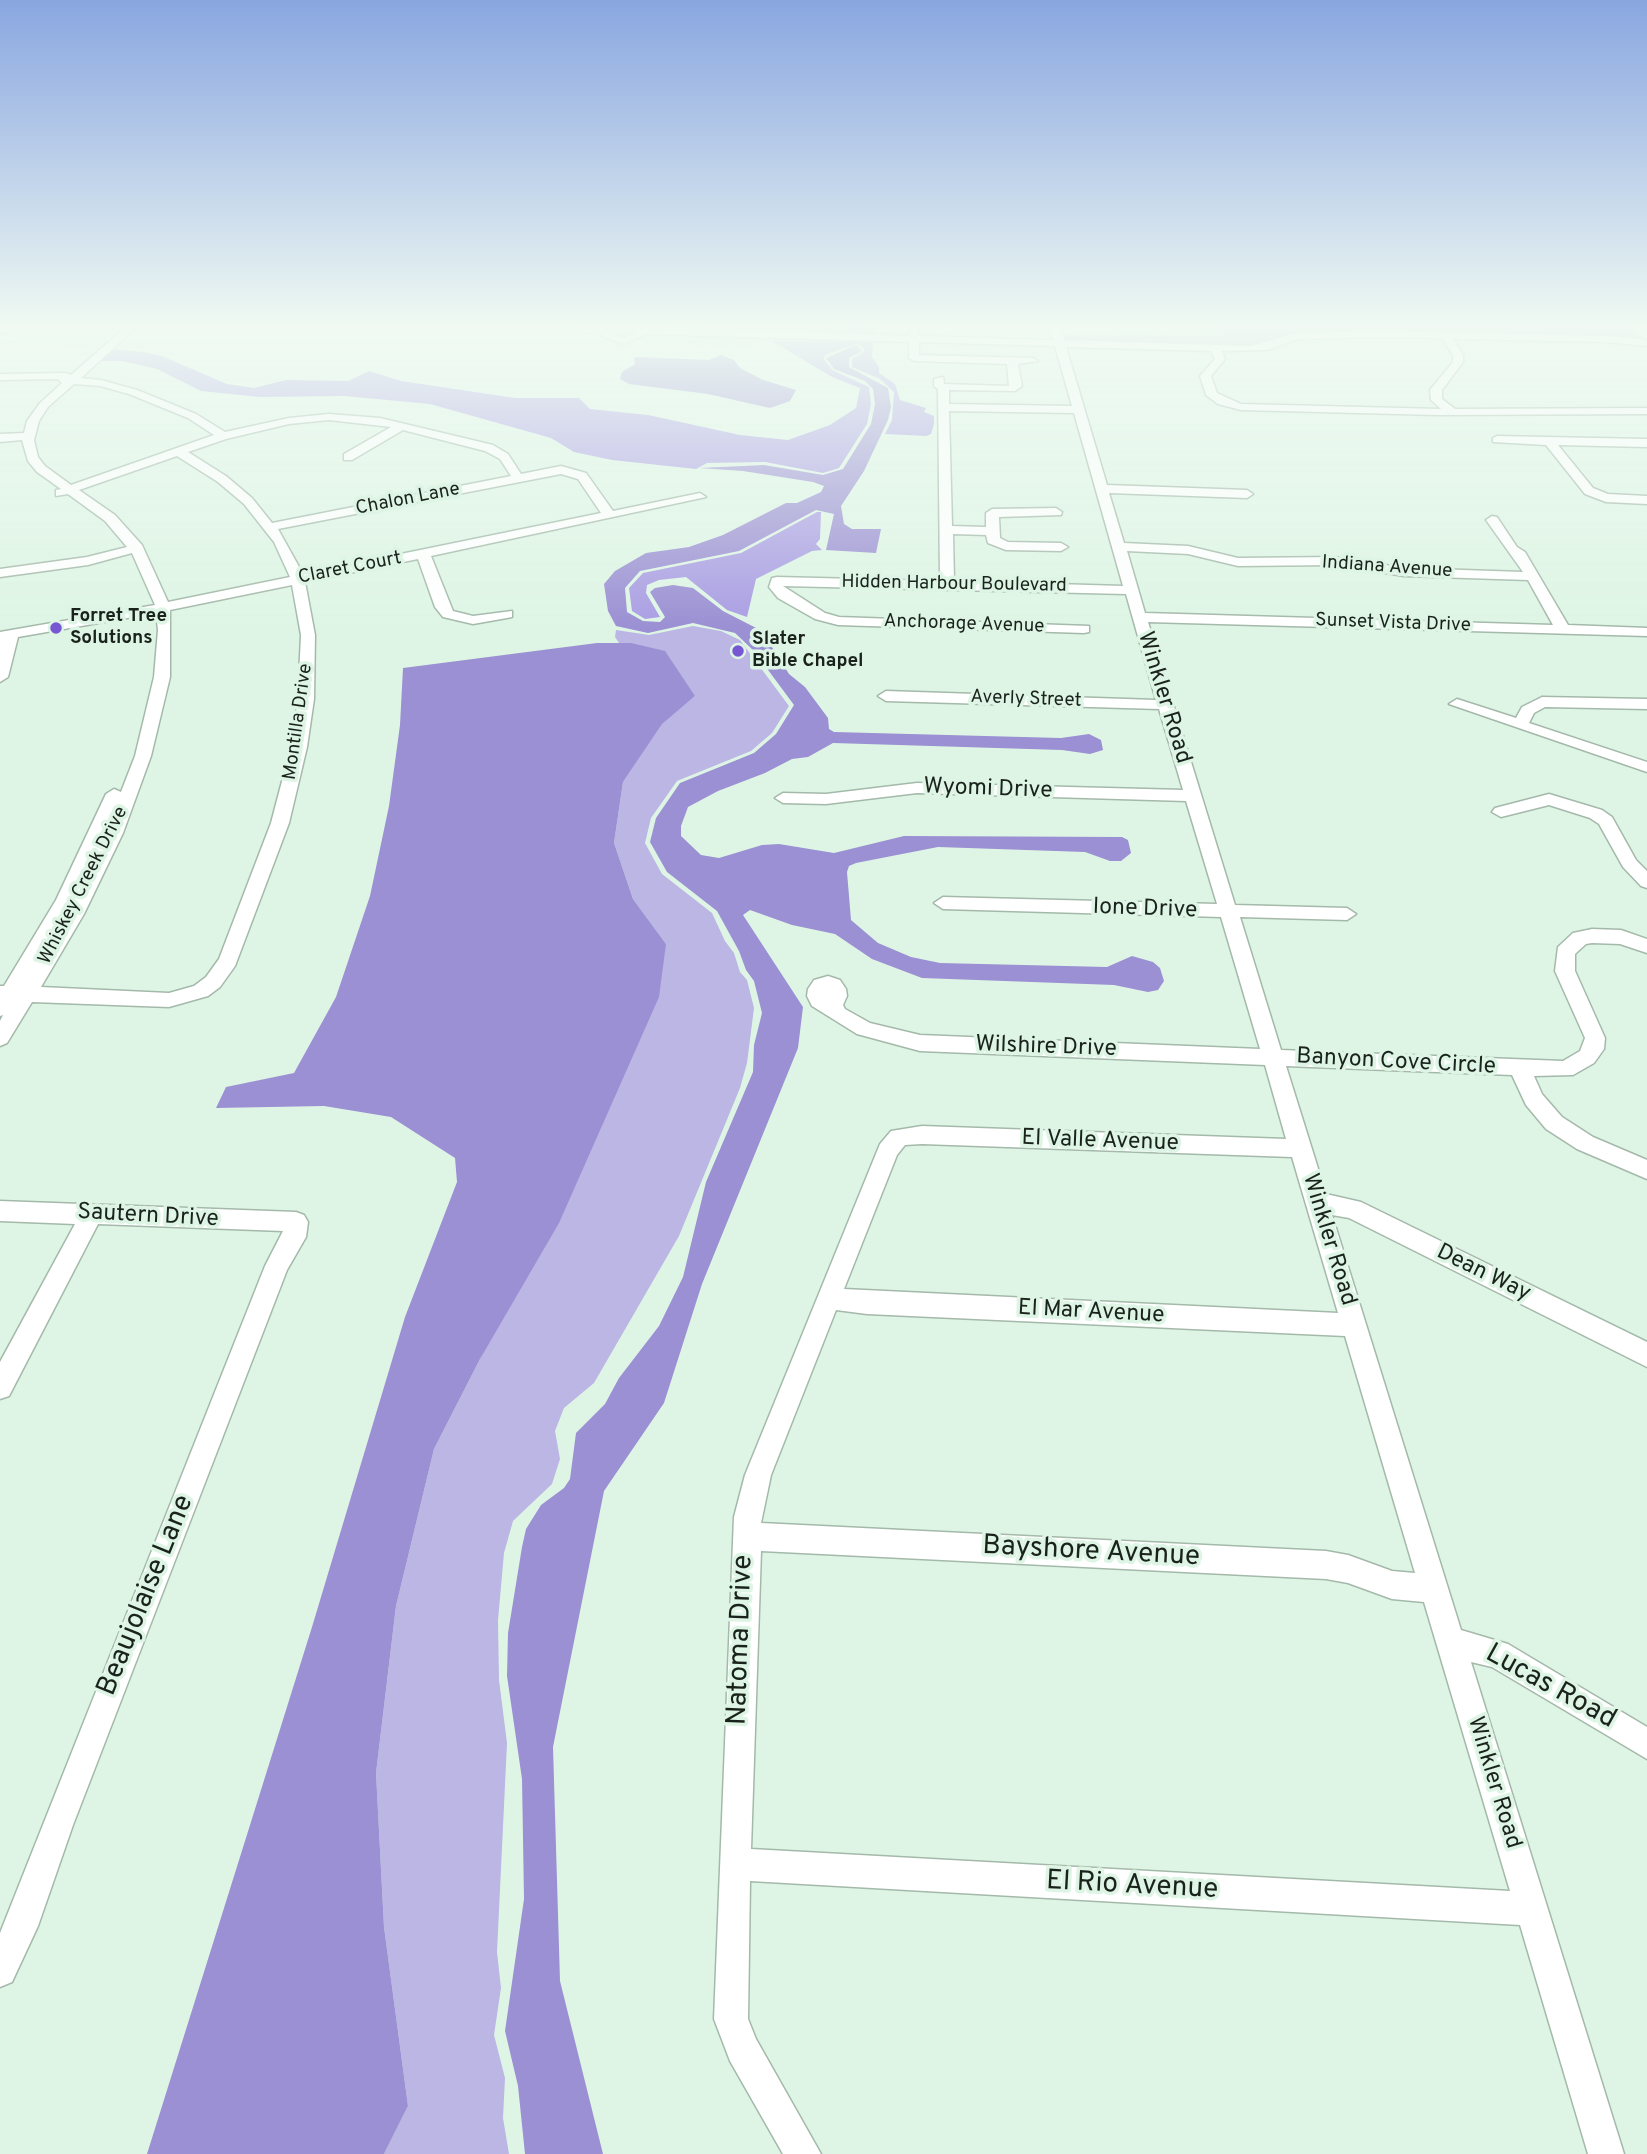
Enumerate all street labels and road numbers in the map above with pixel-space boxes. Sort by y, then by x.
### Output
street label: Chalon Lane [354,479,462,521]
street label: Claret Court [296,548,404,590]
street label: Indiana Avenue [1321,552,1453,584]
street label: Hidden Harbour Boulevard [841,572,1067,598]
street label: Sunset Vista Drive [1315,610,1471,638]
street label: Anchorage Avenue [883,611,1045,639]
street label: Winkler Road [1130,629,1196,767]
street label: Montilla Drive [280,662,318,782]
street label: Averly Street [970,687,1082,713]
street label: Wyomi Drive [923,774,1053,806]
street label: Whiskey Creek Drive [34,803,134,969]
street label: Ione Drive [1092,894,1198,926]
street label: Wilshire Drive [975,1032,1117,1064]
street label: Banyon Cove Circle [1295,1044,1497,1082]
street label: El Valle Avenue [1021,1125,1179,1159]
street label: Winkler Road [1295,1171,1361,1309]
street label: Sautern Drive [77,1200,219,1234]
street label: Dean Way [1431,1239,1535,1309]
street label: El Mar Avenue [1017,1295,1165,1331]
street label: Beaujolaise Lane [91,1491,203,1701]
street label: Bayshore Avenue [981,1531,1201,1575]
street label: Natoma Drive [722,1554,762,1726]
street label: Lucas Road [1479,1638,1621,1738]
street label: Winkler Road [1460,1714,1526,1852]
street label: El Rio Avenue [1045,1866,1219,1908]

